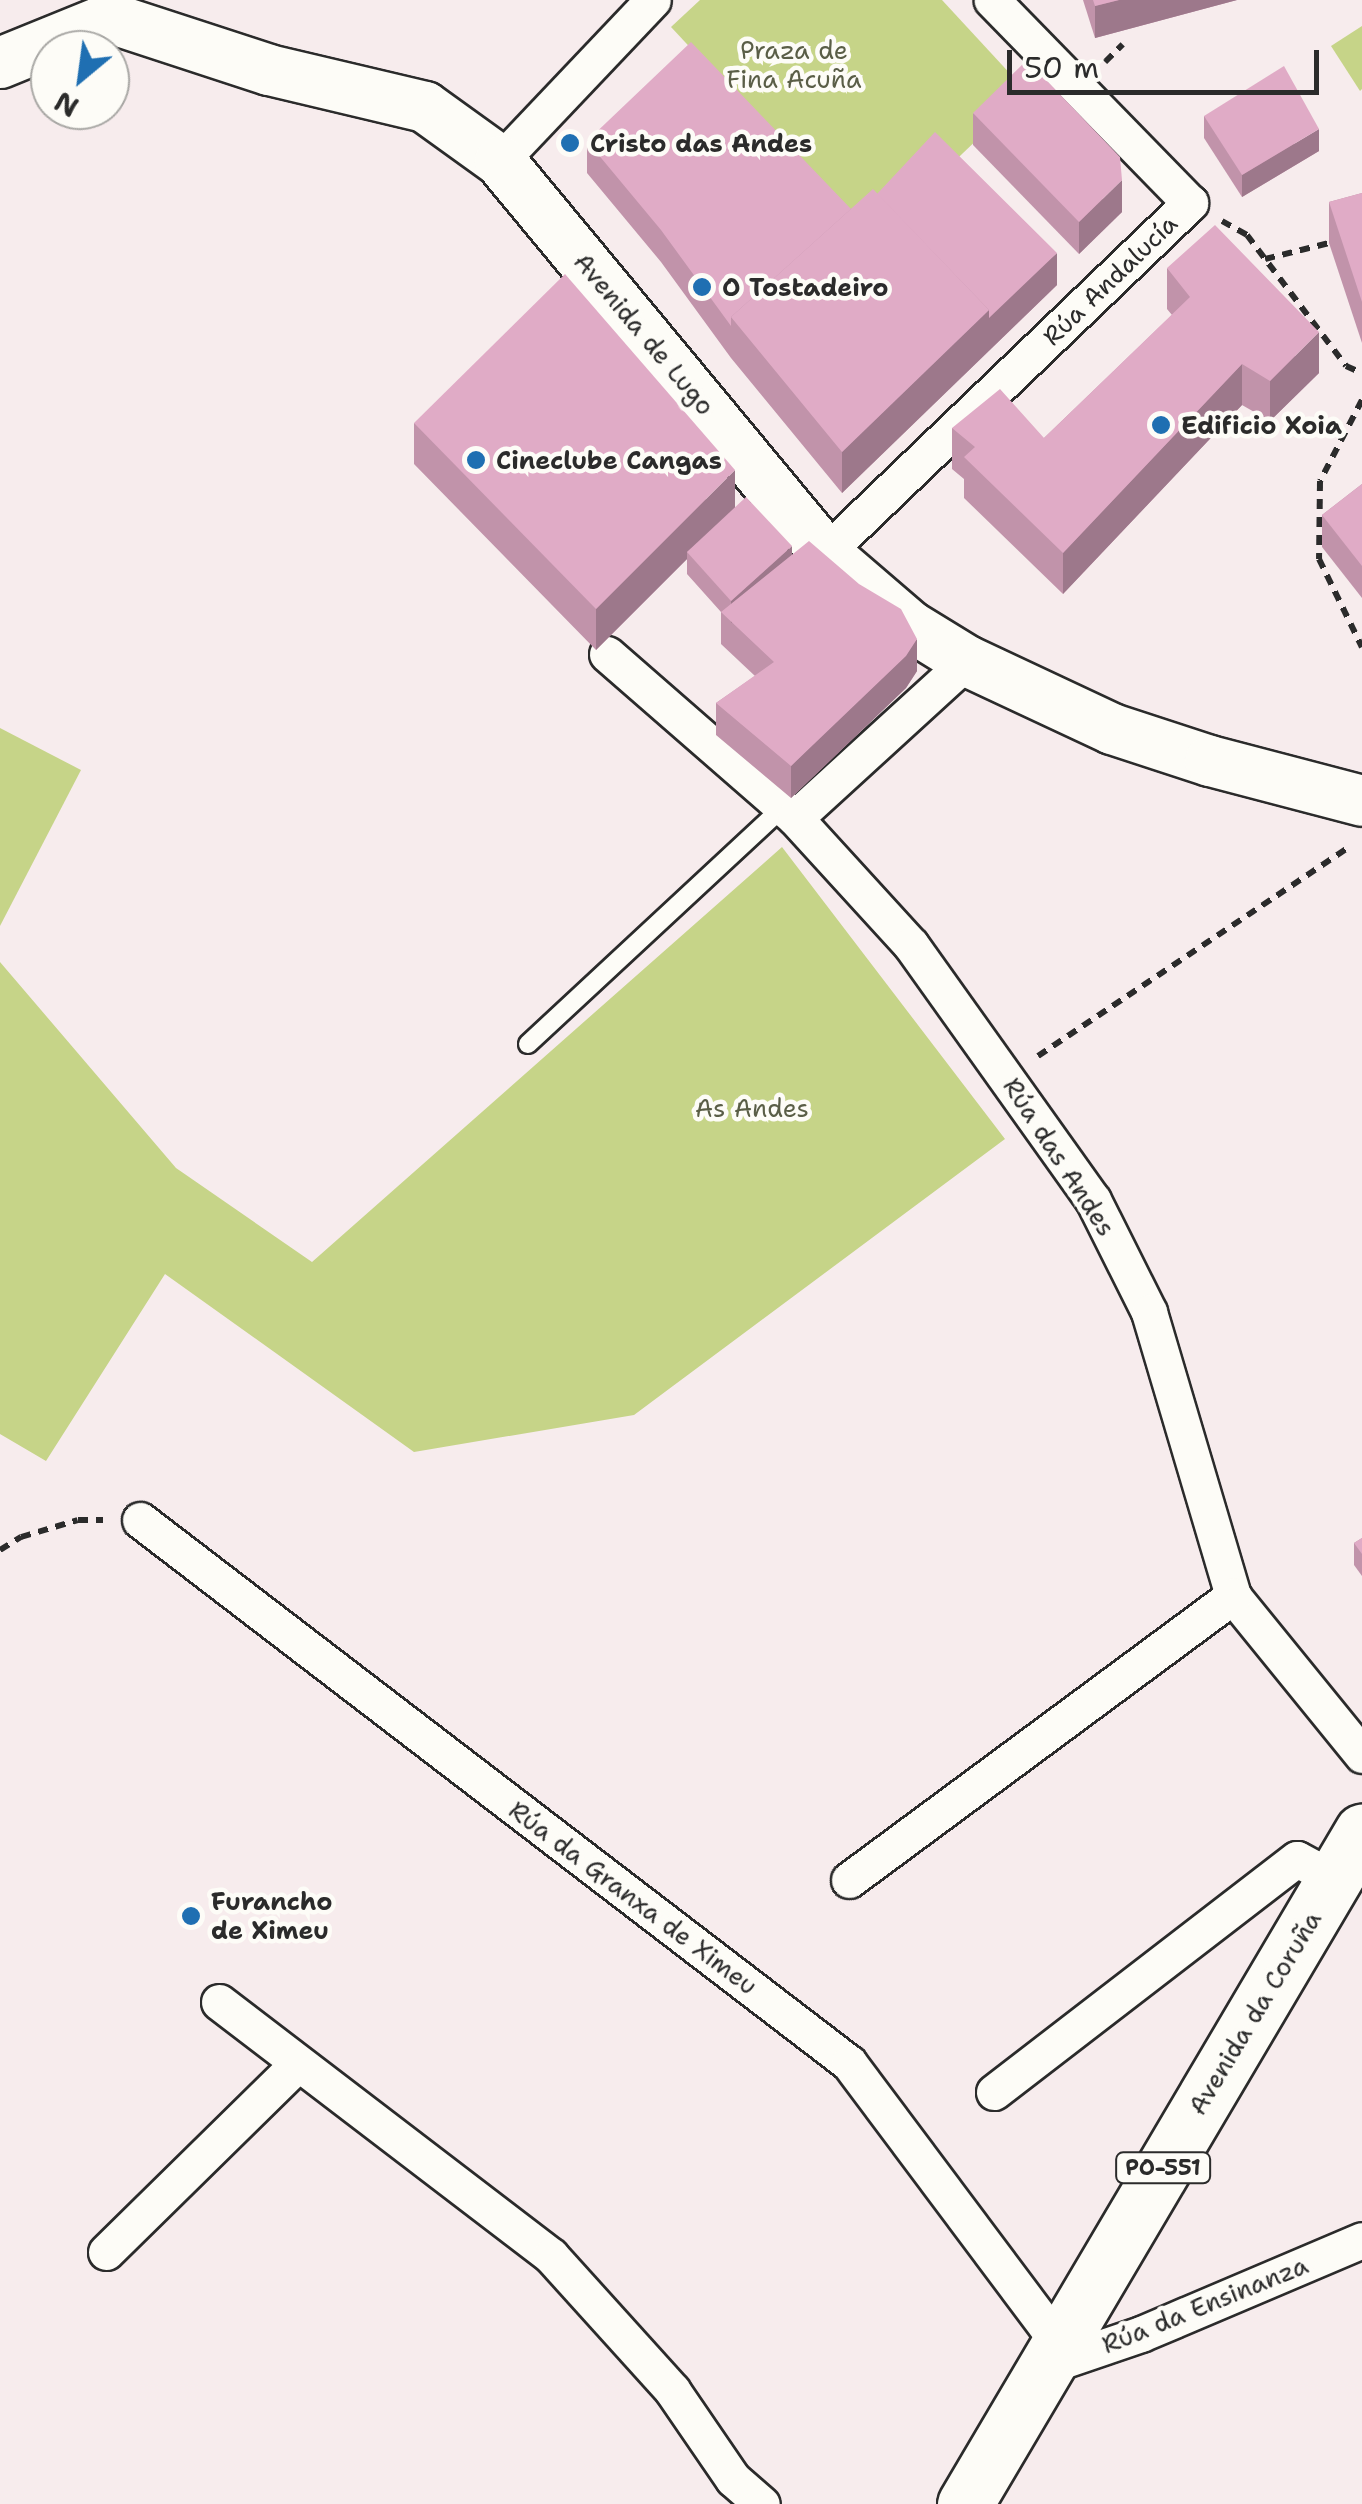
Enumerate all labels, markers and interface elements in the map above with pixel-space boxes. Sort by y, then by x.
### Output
north arrow [30,30,130,130]
scale bar [1012,30,1324,92]
park label: Praza de Fina Acuña [727,36,861,95]
text: 50 m [1024,47,1099,88]
text: N [48,82,85,126]
place label: Cristo das Andes [590,128,812,158]
marker: Cristo das Andes [559,132,581,154]
street label: Rúa Andalucía [1037,208,1183,352]
street label: Avenida de Lugo [568,247,720,421]
place label: O Tostadeiro [722,272,889,302]
marker: O Tostadeiro [691,276,713,298]
place label: Edificio Xoia [1181,410,1342,440]
marker: Edificio Xoia [1150,414,1172,436]
place label: Cineclube Cangas [496,445,722,475]
marker: Cineclube Cangas [465,449,487,471]
street label: Rúa das Andes [997,1072,1121,1242]
park label: As Andes [695,1093,809,1123]
street label: Rúa da Granxa de Ximeu [503,1795,763,2001]
place label: Furancho de Ximeu [211,1887,332,1946]
marker: Furancho de Ximeu [180,1905,202,1927]
street label: Avenida da Coruña [1182,1906,1328,2120]
road number: PO-551 [1113,2151,1213,2185]
street label: Rúa da Ensinanza [1098,2250,1312,2360]

